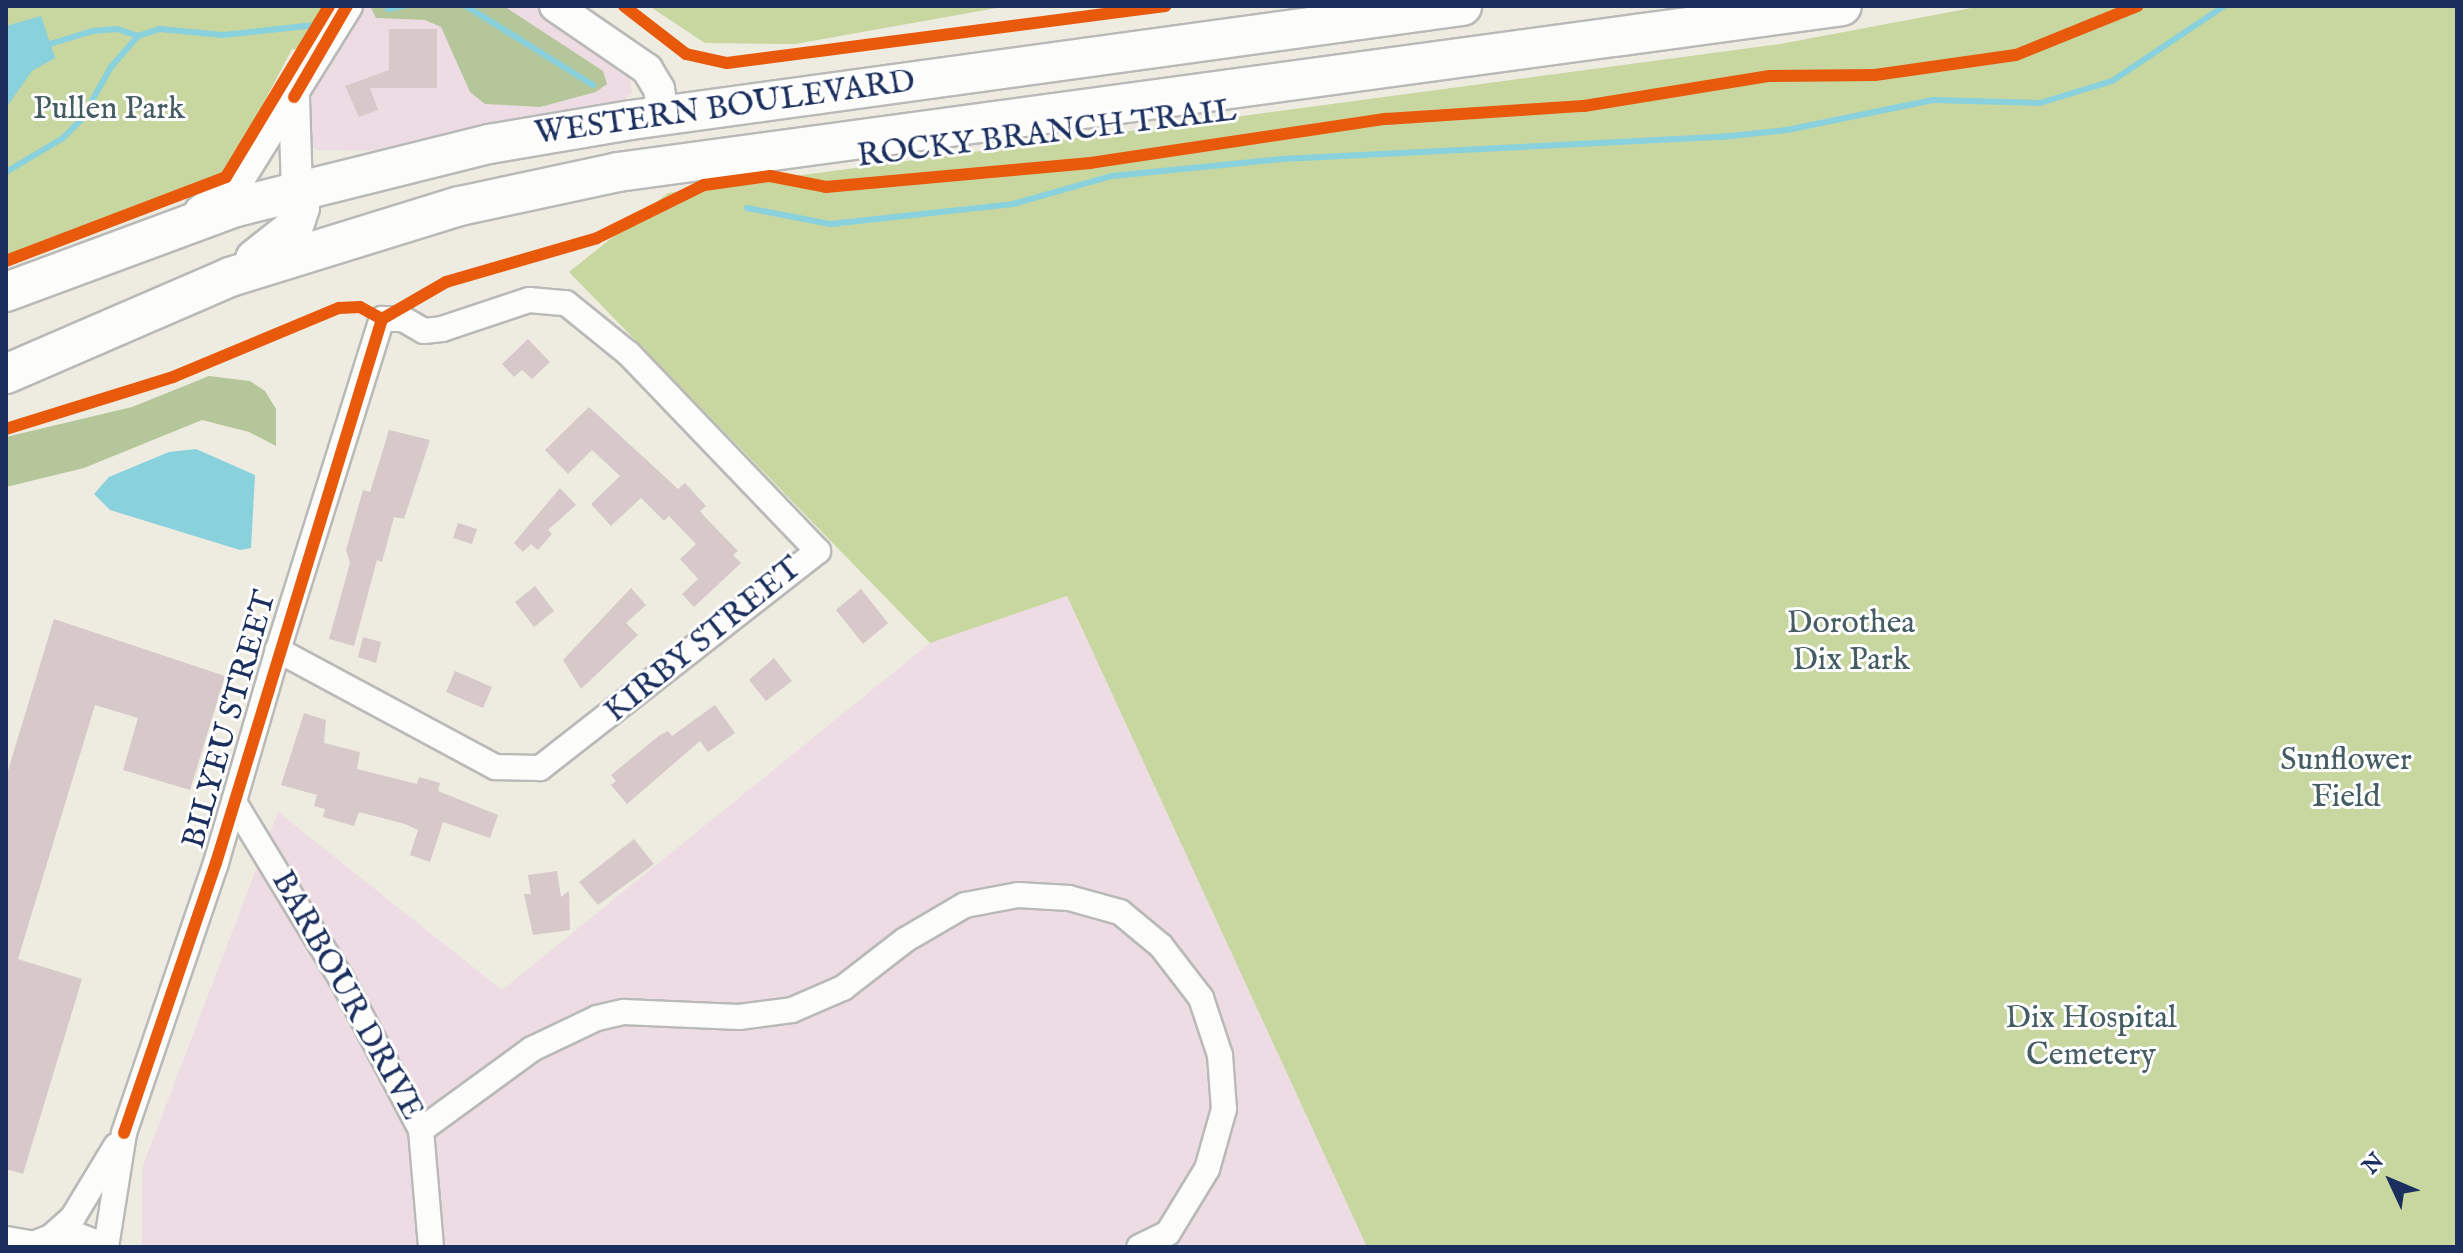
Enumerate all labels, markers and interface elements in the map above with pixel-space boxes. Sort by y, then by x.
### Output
street label: WESTERN BOULEVARD [532,63,918,155]
park label: Pullen Park [33,91,185,129]
street label: ROCKY BRANCH TRAIL [855,93,1239,177]
street label: KIRBY STREET [598,550,810,732]
street label: BILYEU STREET [176,587,286,853]
park label: Dorothea Dix Park [1787,606,1915,681]
park label: Sunflower Field [2280,743,2412,818]
street label: BARBOUR DRIVE [262,865,430,1127]
park label: Dix Hospital Cemetery [2005,1001,2177,1076]
north arrow [2351,1141,2431,1221]
text: N [2357,1148,2390,1181]

